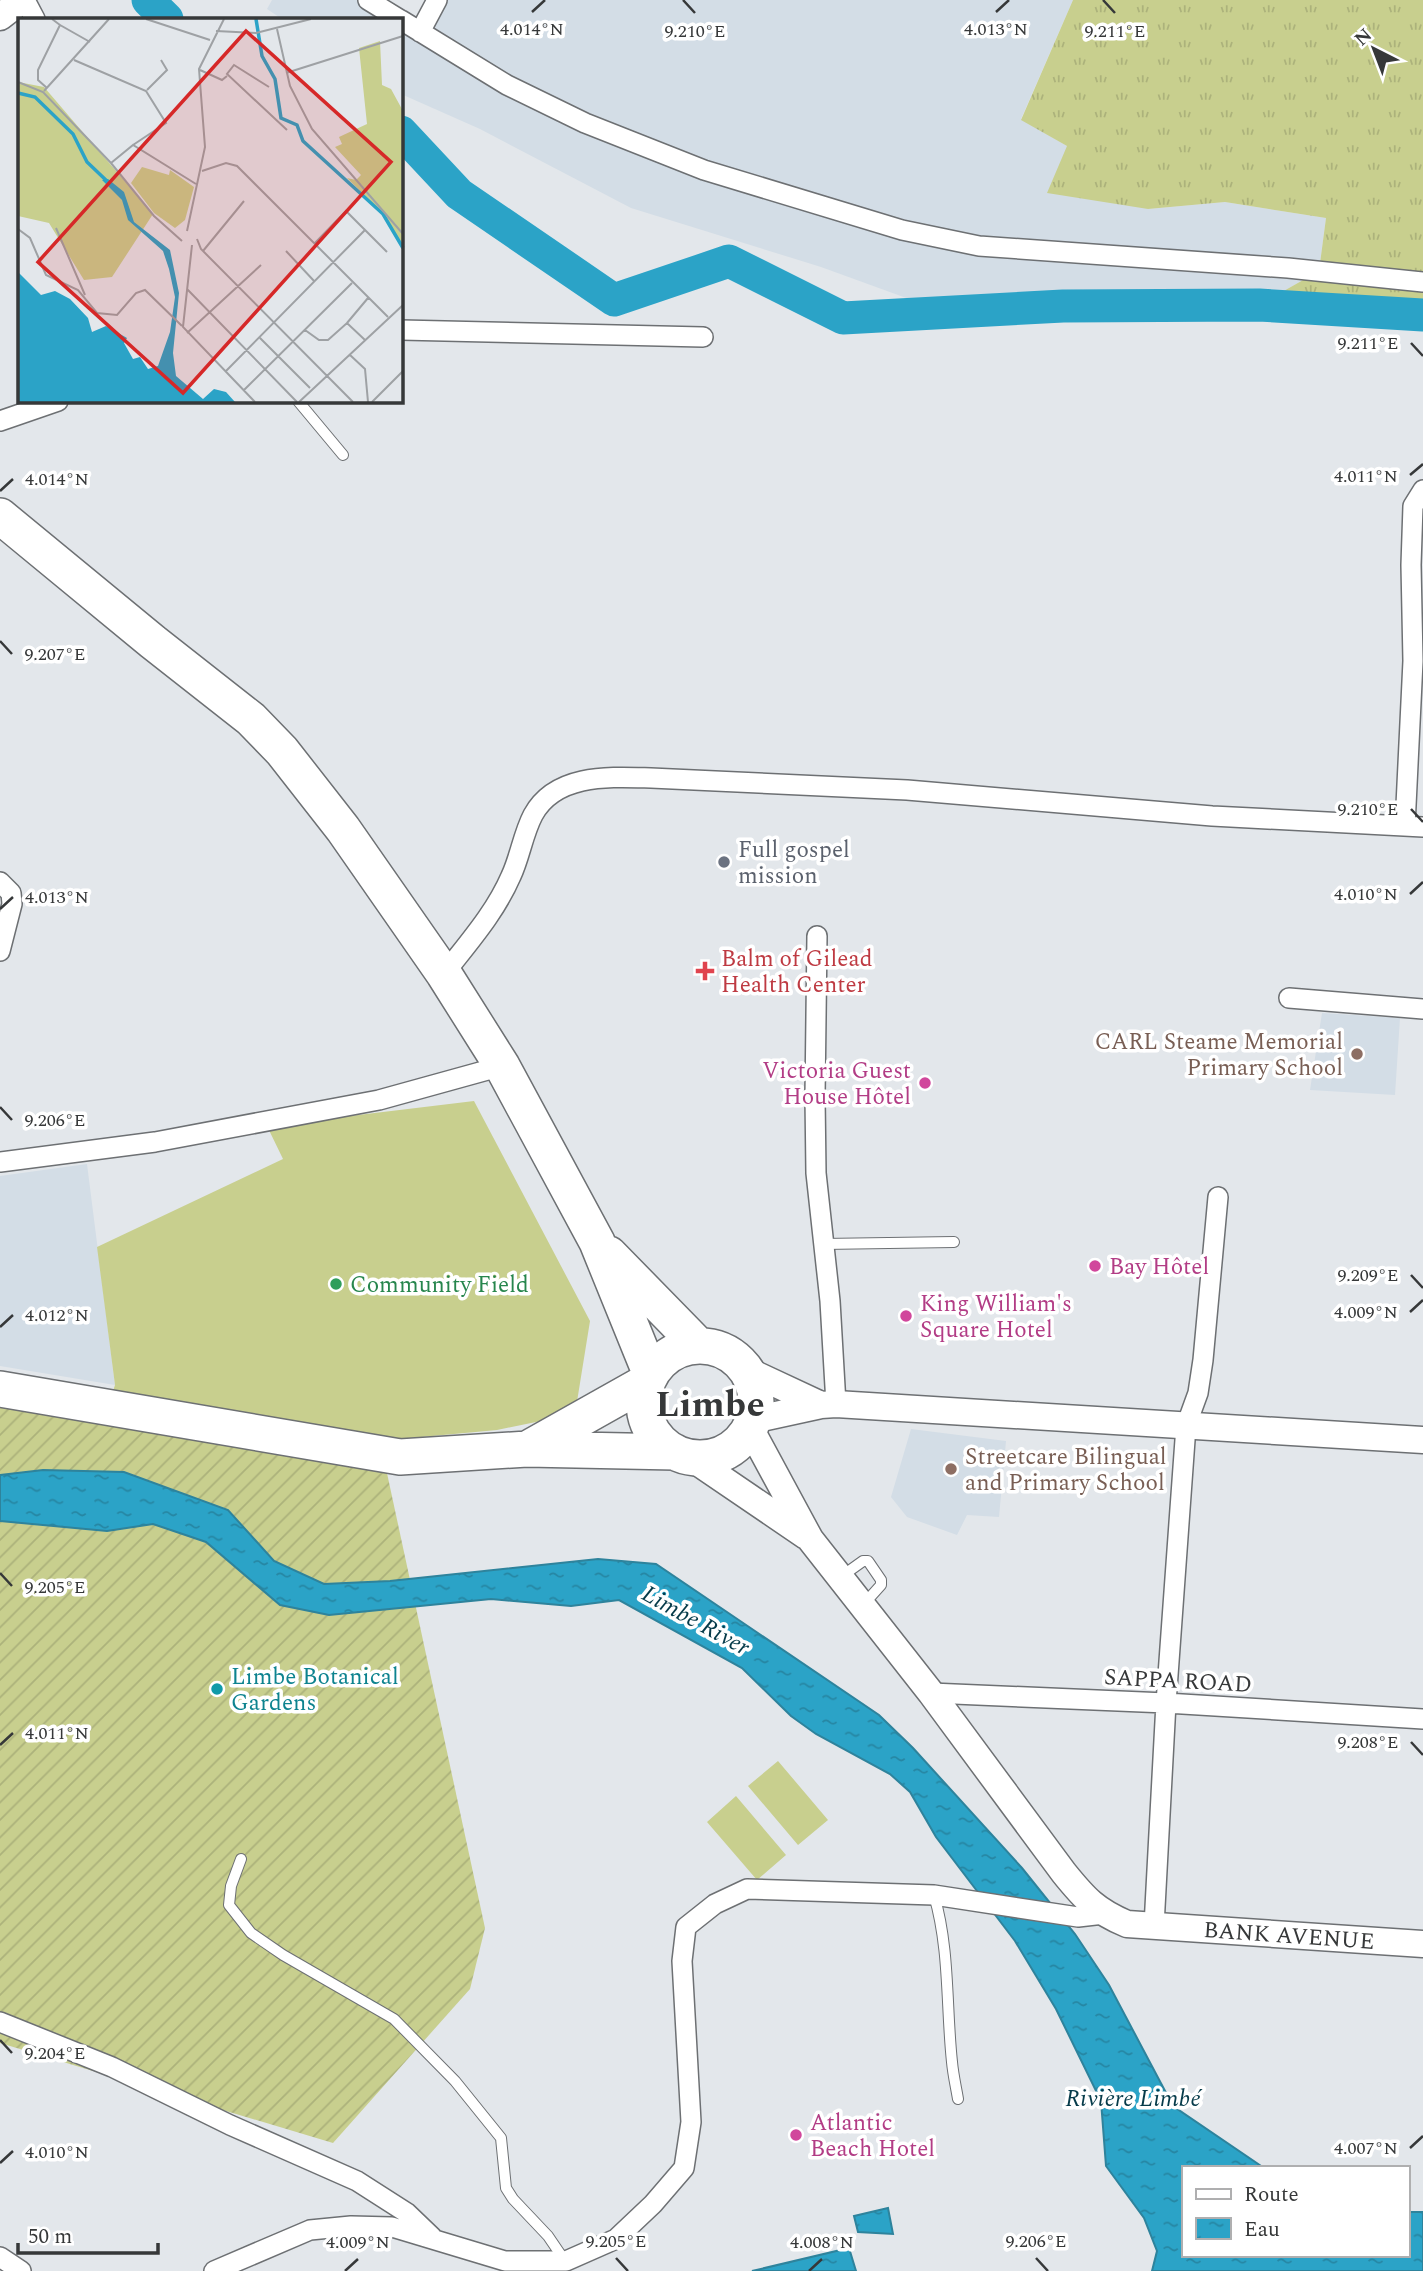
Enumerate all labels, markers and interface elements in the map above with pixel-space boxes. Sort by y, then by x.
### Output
north arrow [1339,14,1409,84]
text: 4.014°N [500,16,564,43]
text: 4.013°N [964,16,1028,43]
inset map [18,18,402,402]
text: 9.210°E [664,18,726,45]
text: 9.211°E [1084,18,1146,45]
text: N [1348,22,1379,53]
text: 9.211°E [1337,330,1399,357]
text: 4.011°N [1334,463,1398,490]
text: 4.014°N [25,466,89,493]
text: 9.207°E [24,641,86,668]
text: 9.210°E [1337,796,1399,823]
place label: Full gospel mission [738,833,850,894]
marker: Full gospel mission [716,854,732,870]
text: 4.010°N [1334,881,1398,908]
text: 4.013°N [25,884,89,911]
place label: Balm of Gilead Health Center [721,942,873,1003]
marker: Balm of Gilead Health Center [695,961,715,981]
place label: CARL Steame Memorial Primary School [1095,1025,1343,1086]
marker: CARL Steame Memorial Primary School [1349,1046,1365,1062]
place label: Victoria Guest House Hôtel [762,1054,911,1115]
marker: Victoria Guest House Hôtel [917,1075,933,1091]
text: 9.206°E [24,1107,86,1134]
place label: Bay Hôtel [1109,1250,1209,1285]
marker: Bay Hôtel [1087,1258,1103,1274]
text: 9.209°E [1337,1262,1399,1289]
place label: Community Field [350,1268,529,1303]
marker: Community Field [328,1276,344,1292]
place label: King William's Square Hotel [920,1287,1072,1348]
text: 4.009°N [1334,1299,1398,1326]
text: 4.012°N [25,1302,89,1329]
marker: King William's Square Hotel [898,1308,914,1324]
district label: Limbe [655,1377,765,1433]
place label: Streetcare Bilingual and Primary School [965,1440,1167,1501]
marker: Streetcare Bilingual and Primary School [943,1461,959,1477]
text: 9.205°E [24,1574,86,1601]
water label: Limbe River [635,1576,757,1666]
place label: Limbe Botanical Gardens [231,1660,399,1721]
street label: SAPPA ROAD [1103,1660,1253,1703]
marker: Limbe Botanical Gardens [209,1681,225,1697]
text: 4.011°N [25,1720,89,1747]
text: 9.208°E [1337,1729,1399,1756]
street label: BANK AVENUE [1202,1913,1376,1960]
text: 9.204°E [24,2040,86,2067]
water label: Rivière Limbé [1065,2081,1203,2117]
place label: Atlantic Beach Hotel [810,2106,935,2167]
marker: Atlantic Beach Hotel [788,2127,804,2143]
text: 4.007°N [1334,2135,1398,2162]
text: 4.010°N [25,2139,89,2166]
legend [1182,2166,1409,2257]
text: Route [1244,2179,1299,2211]
scale bar [18,2212,158,2256]
text: Eau [1244,2214,1280,2246]
text: 50 m [28,2221,72,2253]
text: 9.205°E [585,2228,647,2255]
text: 9.206°E [1005,2228,1067,2255]
text: 4.009°N [326,2229,390,2256]
text: 4.008°N [790,2229,854,2256]

